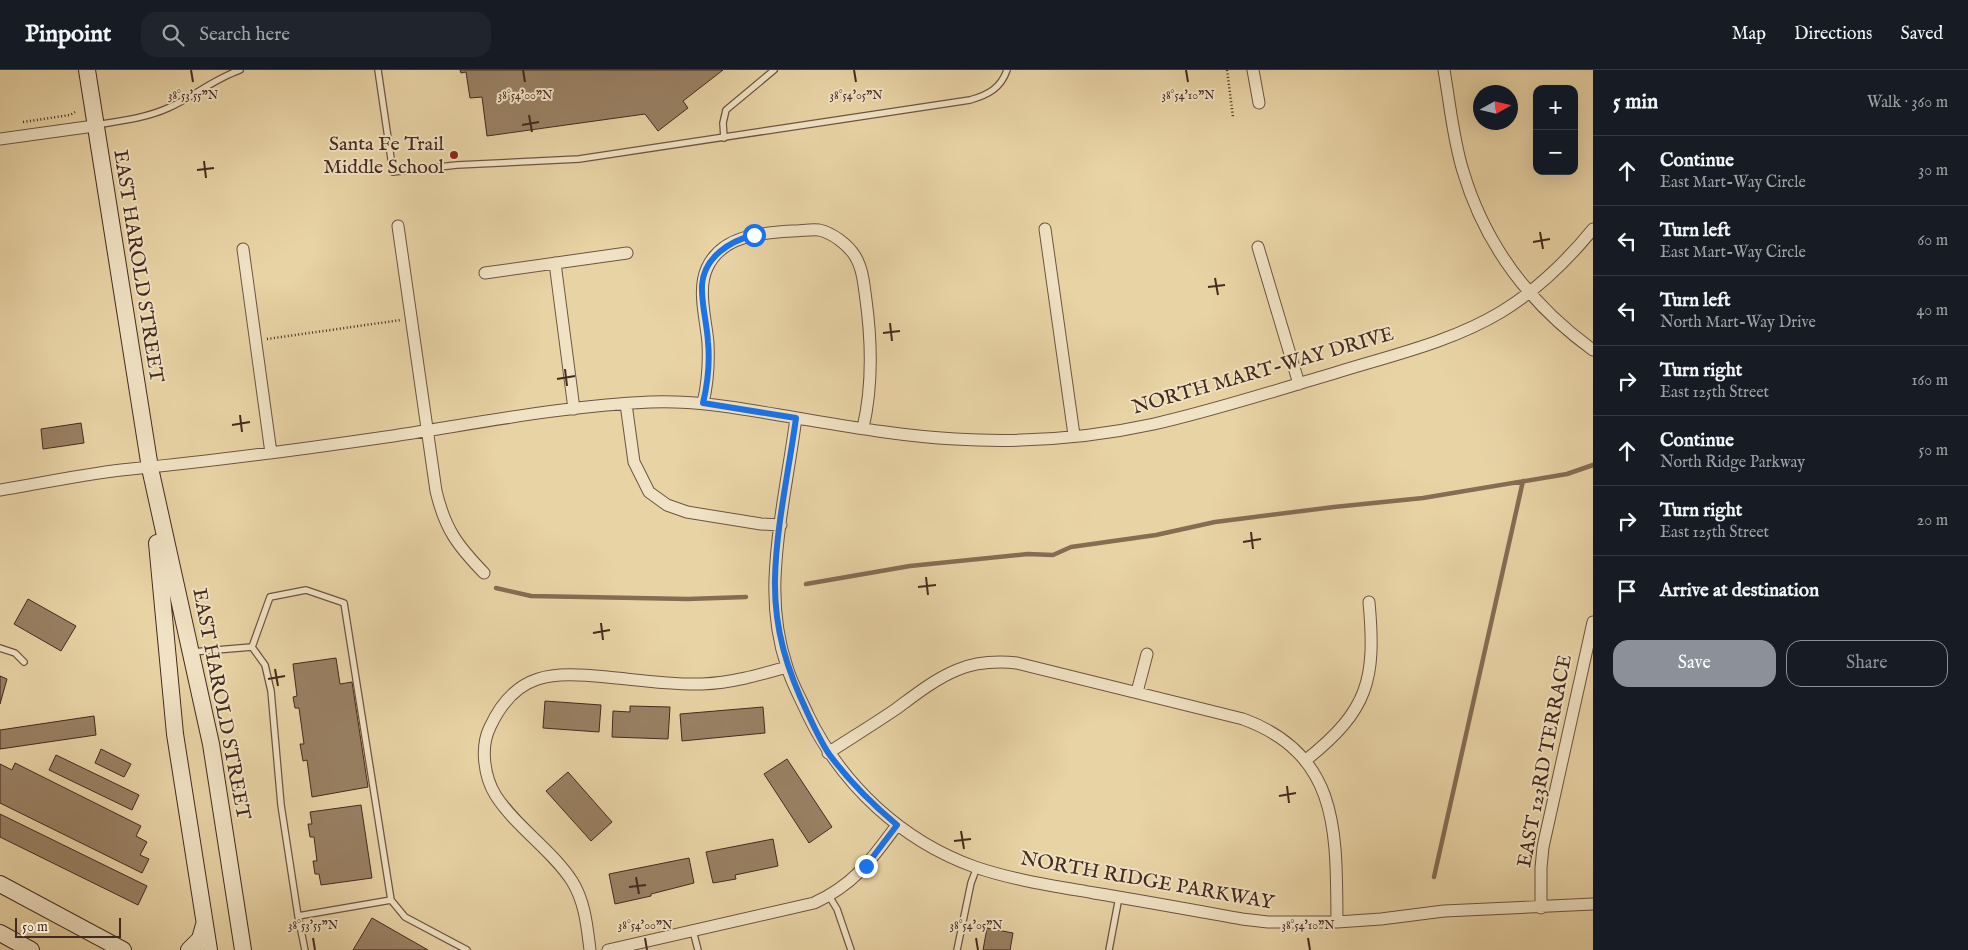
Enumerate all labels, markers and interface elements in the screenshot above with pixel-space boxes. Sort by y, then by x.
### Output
search box [141,12,491,57]
text: Pinpoint [25,19,111,50]
icon: search [159,21,187,49]
text: Search here [199,23,290,47]
text: Map [1732,23,1766,46]
text: Directions [1794,23,1872,46]
text: Saved [1900,23,1943,46]
north arrow [1473,85,1518,130]
map controls [1533,85,1578,175]
button: + [1533,85,1578,130]
text: 38°53'55"N [168,88,219,103]
text: 38°54'00"N [498,88,553,103]
text: 38°54'05"N [829,88,883,103]
text: 38°54'10"N [1161,88,1215,103]
text: 5 min [1613,89,1658,116]
text: Walk · 360 m [1867,93,1948,113]
button: − [1533,130,1578,175]
place label: Santa Fe Trail Middle School [323,132,445,180]
street label: EAST HAROLD STREET [107,148,169,385]
marker: Santa Fe Trail Middle School [448,149,460,161]
text: Continue [1660,149,1734,173]
icon: ahead [1613,157,1641,185]
text: 30 m [1918,161,1948,181]
text: East Mart-Way Circle [1660,173,1806,193]
text: Turn left [1660,219,1731,243]
route start [743,224,766,247]
icon: left [1613,227,1641,255]
text: 60 m [1918,231,1948,251]
text: East Mart-Way Circle [1660,243,1806,263]
text: Turn left [1660,289,1731,313]
icon: left [1613,297,1641,325]
text: 40 m [1916,301,1948,321]
text: North Mart-Way Drive [1660,313,1816,333]
street label: NORTH MART-WAY DRIVE [1129,322,1397,420]
text: Turn right [1660,359,1742,383]
icon: right [1613,367,1641,395]
text: 160 m [1912,371,1948,391]
text: East 125th Street [1660,383,1769,403]
text: Continue [1660,429,1734,453]
icon: ahead [1613,437,1641,465]
text: 50 m [1919,441,1948,461]
text: North Ridge Parkway [1660,453,1805,473]
text: Turn right [1660,499,1742,523]
icon: right [1613,507,1641,535]
text: 20 m [1917,511,1948,531]
text: East 125th Street [1660,523,1769,543]
icon: arrive [1613,577,1641,605]
text: Arrive at destination [1660,579,1819,603]
street label: EAST HAROLD STREET [186,586,256,822]
button: Save [1613,640,1776,687]
button: Share [1786,640,1948,687]
street label: EAST 123RD TERRACE [1512,652,1578,870]
street label: NORTH RIDGE PARKWAY [1018,846,1277,916]
route end [855,855,878,878]
scale bar [15,915,121,938]
text: 50 m [22,918,48,936]
text: 38°53'55"N [288,918,339,933]
text: 38°54'00"N [618,918,673,933]
text: 38°54'05"N [949,918,1003,933]
text: 38°54'10"N [1281,918,1335,933]

